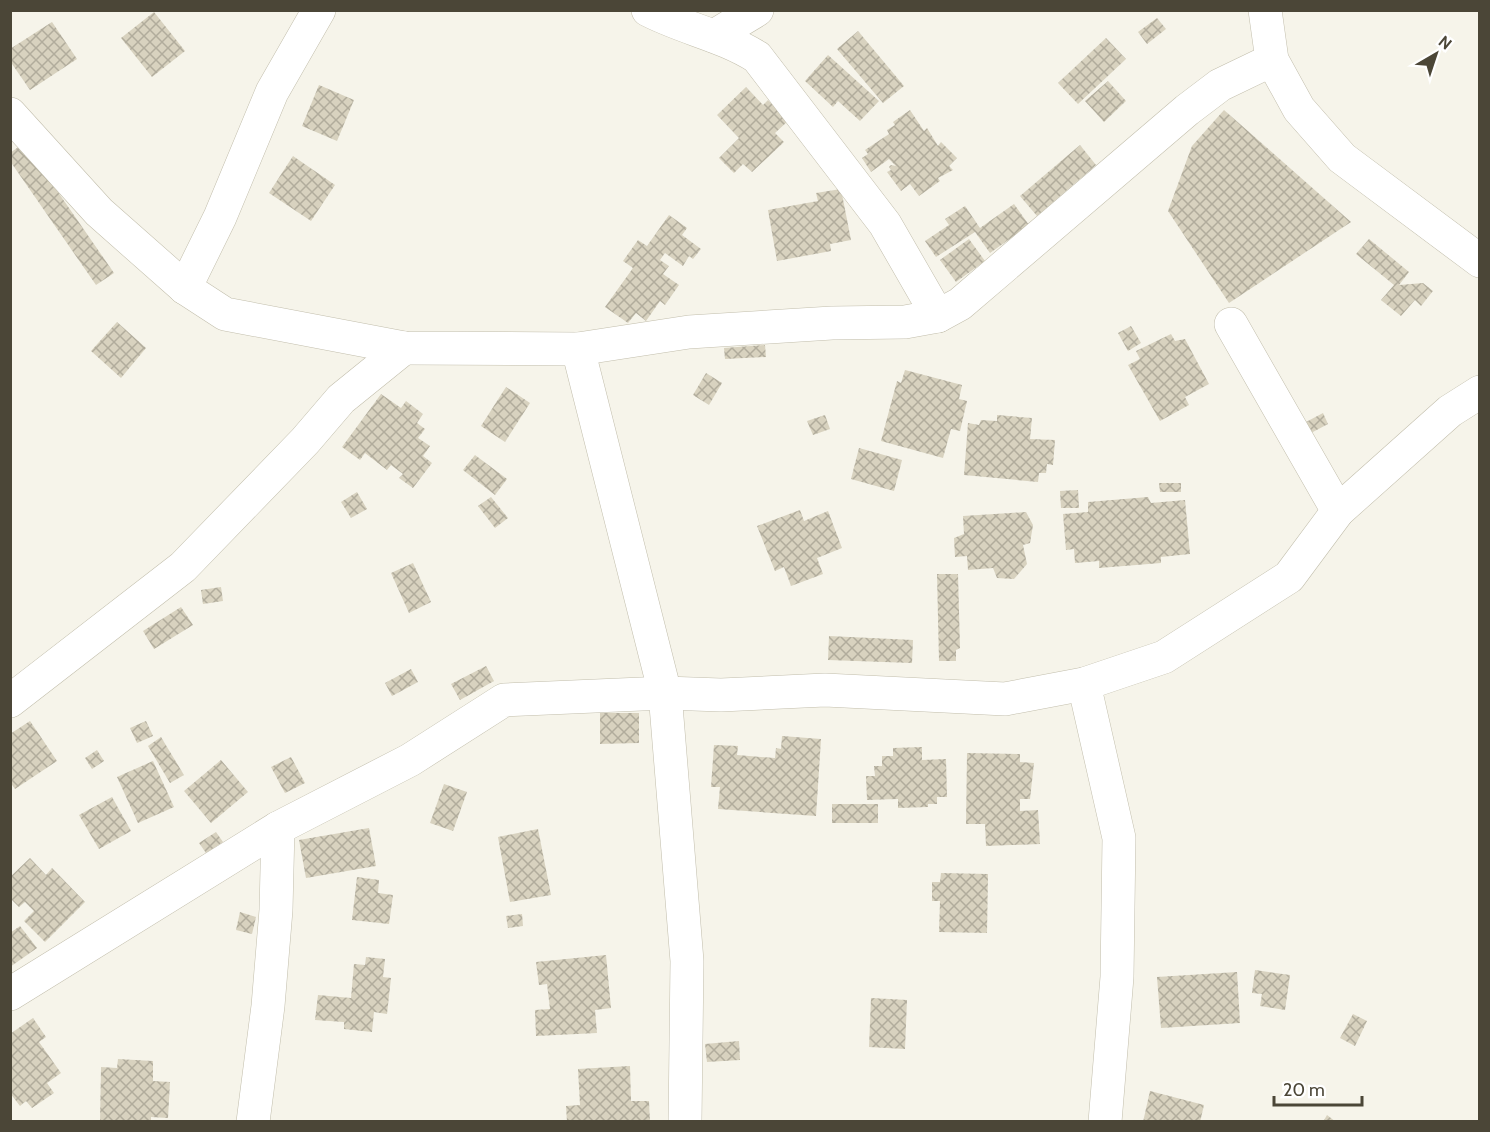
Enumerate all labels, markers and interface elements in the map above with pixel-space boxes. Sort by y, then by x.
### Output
north arrow [1406,24,1466,84]
text: N [1435,32,1455,54]
scale bar [1274,1069,1362,1107]
text: 20 m [1283,1079,1325,1101]

